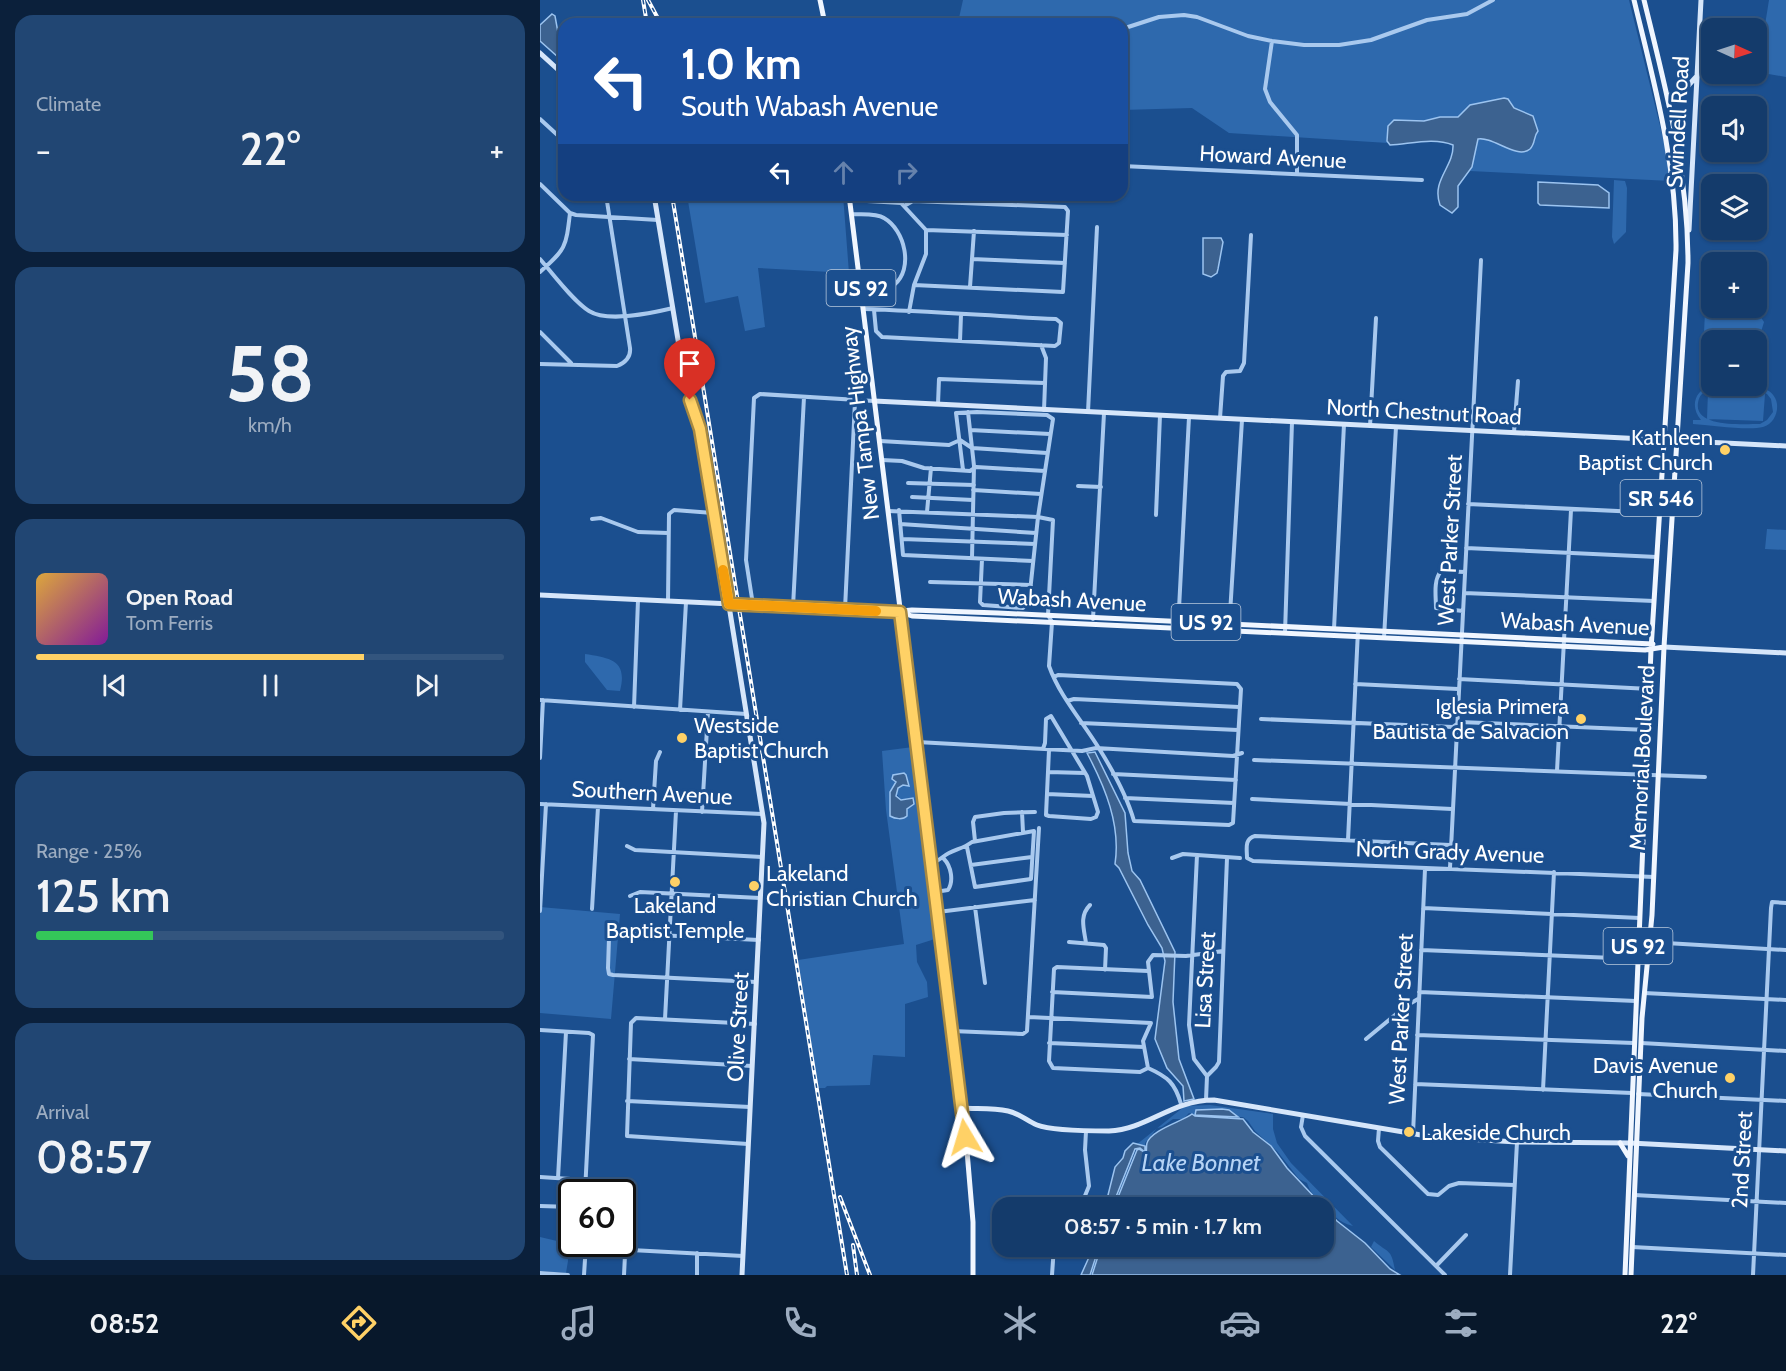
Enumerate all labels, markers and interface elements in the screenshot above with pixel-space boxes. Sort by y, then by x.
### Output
north arrow [1701,18,1767,84]
map controls [1701,18,1767,396]
text: 1.0 km [681,38,801,90]
icon: left [582,42,660,120]
street label: Swindell Road [1661,55,1695,189]
text: South Wabash Avenue [681,90,938,123]
text: Climate [36,92,101,116]
button: sound [1701,96,1767,162]
text: 22° [240,122,300,176]
text: − [36,130,51,170]
text: + [489,130,504,170]
street label: Howard Avenue [1199,140,1347,174]
icon: left [764,156,797,189]
icon: ahead [827,156,860,189]
icon: right [890,156,923,189]
button: layers [1701,174,1767,240]
button: + [1701,252,1767,318]
road number: US 92 [826,270,896,306]
street label: New Tampa Highway [835,325,885,521]
text: 58 [226,326,315,421]
button: − [1701,330,1767,396]
pin [664,338,715,400]
icon: arrive [673,347,706,380]
street label: North Chestnut Road [1326,393,1522,431]
text: km/h [248,413,292,437]
place label: Kathleen Baptist Church [1578,424,1713,476]
marker: Kathleen Baptist Church [1718,443,1732,457]
street label: West Parker Street [1432,453,1468,626]
road number: SR 546 [1620,480,1702,516]
street label: Wabash Avenue [997,583,1147,617]
text: Open Road [126,584,233,611]
road number: US 92 [1172,604,1240,640]
street label: Wabash Avenue [1500,607,1650,641]
text: Tom Ferris [126,611,213,635]
street label: Memorial Boulevard [1624,665,1660,851]
icon: previous [98,669,131,702]
icon: pause [254,669,287,702]
icon: next [410,669,443,702]
place label: Iglesia Primera Bautista de Salvacion [1372,693,1569,745]
place label: Westside Baptist Church [694,712,829,764]
marker: Iglesia Primera Bautista de Salvacion [1574,712,1588,726]
marker: Westside Baptist Church [675,731,689,745]
street label: Southern Avenue [571,775,733,811]
street label: North Grady Avenue [1355,835,1545,869]
text: Range · 25% [36,839,142,863]
place label: Lakeland Christian Church [766,860,918,912]
text: 125 km [36,869,170,923]
marker: Lakeland Baptist Temple [668,875,682,889]
marker: Lakeland Christian Church [747,879,761,893]
place label: Lakeland Baptist Temple [606,892,744,944]
road number: US 92 [1604,928,1672,964]
street label: Lisa Street [1189,930,1221,1029]
street label: West Parker Street [1383,932,1419,1105]
street label: Olive Street [722,971,754,1083]
place label: Davis Avenue Church [1593,1052,1718,1104]
marker: Davis Avenue Church [1723,1071,1737,1085]
text: Arrival [36,1100,89,1124]
position arrow [933,1105,997,1169]
street label: 2nd Street [1726,1110,1758,1209]
place label: Lakeside Church [1421,1119,1571,1146]
marker: Lakeside Church [1402,1125,1416,1139]
text: 08:57 [36,1130,152,1184]
water label: Lake Bonnet [1142,1148,1261,1177]
speed limit sign: 60 [558,1179,636,1257]
text: 08:57 · 5 min · 1.7 km [1064,1213,1262,1240]
icon: directions [338,1302,380,1344]
icon: music [558,1302,600,1344]
icon: phone [779,1302,821,1344]
icon: climate [999,1302,1041,1344]
icon: car [1219,1302,1261,1344]
icon: filters [1440,1302,1482,1344]
text: 08:52 [89,1307,159,1340]
text: 22° [1660,1307,1697,1340]

